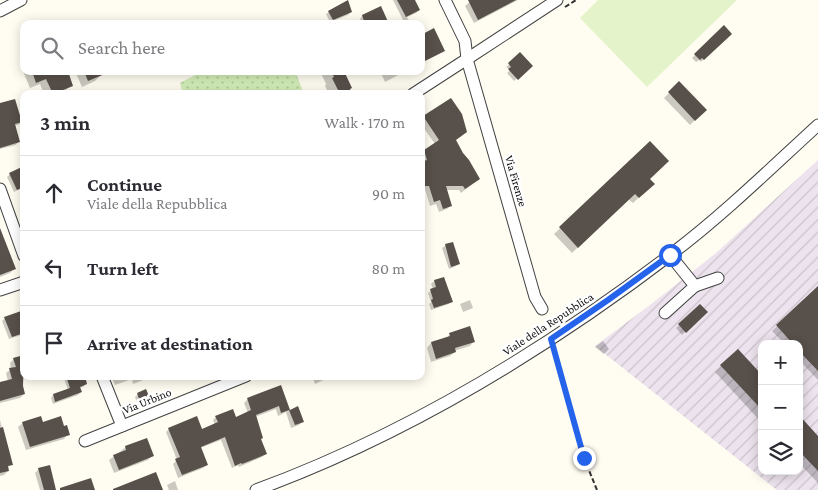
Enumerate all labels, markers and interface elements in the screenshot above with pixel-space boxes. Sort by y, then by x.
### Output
search box [20,20,425,75]
icon: search [38,34,66,62]
text: Search here [78,37,165,58]
text: 3 min [40,111,90,135]
text: Walk · 170 m [325,114,405,131]
street label: Via Firenze [502,154,530,208]
text: Continue [87,174,162,195]
icon: ahead [40,179,68,207]
text: 90 m [372,185,405,202]
text: Viale della Repubblica [87,195,227,212]
route start [659,244,682,267]
icon: left [40,254,68,282]
text: Turn left [87,258,159,279]
text: 80 m [371,260,405,277]
street label: Viale della Repubblica [500,289,596,359]
icon: arrive [40,329,68,357]
text: Arrive at destination [87,333,253,354]
map controls [758,340,803,475]
button: + [758,340,803,385]
street label: Via Urbino [121,385,173,417]
button: − [758,385,803,430]
button: layers [758,430,803,475]
route end [573,447,596,470]

